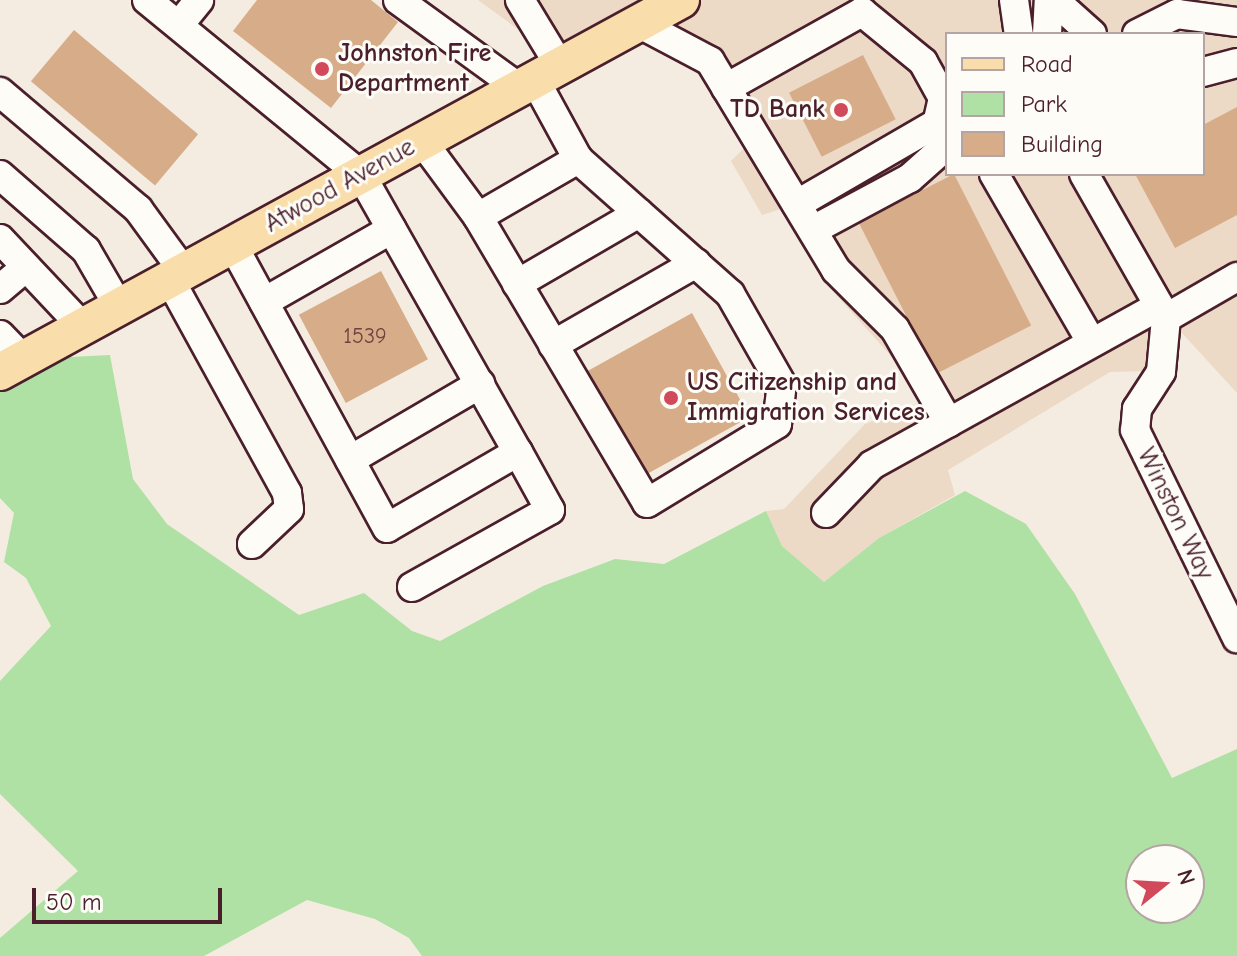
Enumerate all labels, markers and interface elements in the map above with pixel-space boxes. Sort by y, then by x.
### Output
legend [945,32,1205,176]
place label: Johnston Fire Department [338,38,491,100]
text: Road [1021,50,1073,78]
marker: Johnston Fire Department [313,60,331,78]
text: Park [1021,90,1067,118]
place label: TD Bank [730,94,825,126]
marker: TD Bank [832,101,850,119]
text: Building [1021,130,1103,158]
street label: Atwood Avenue [260,132,420,240]
house number: 1539 [343,324,387,350]
place label: US Citizenship and Immigration Services [687,367,925,428]
marker: US Citizenship and Immigration Services [662,389,680,407]
street label: Winston Way [1130,443,1220,585]
north arrow [1125,844,1205,924]
text: N [1171,866,1201,888]
scale bar [36,872,226,922]
text: 50 m [46,888,102,916]

